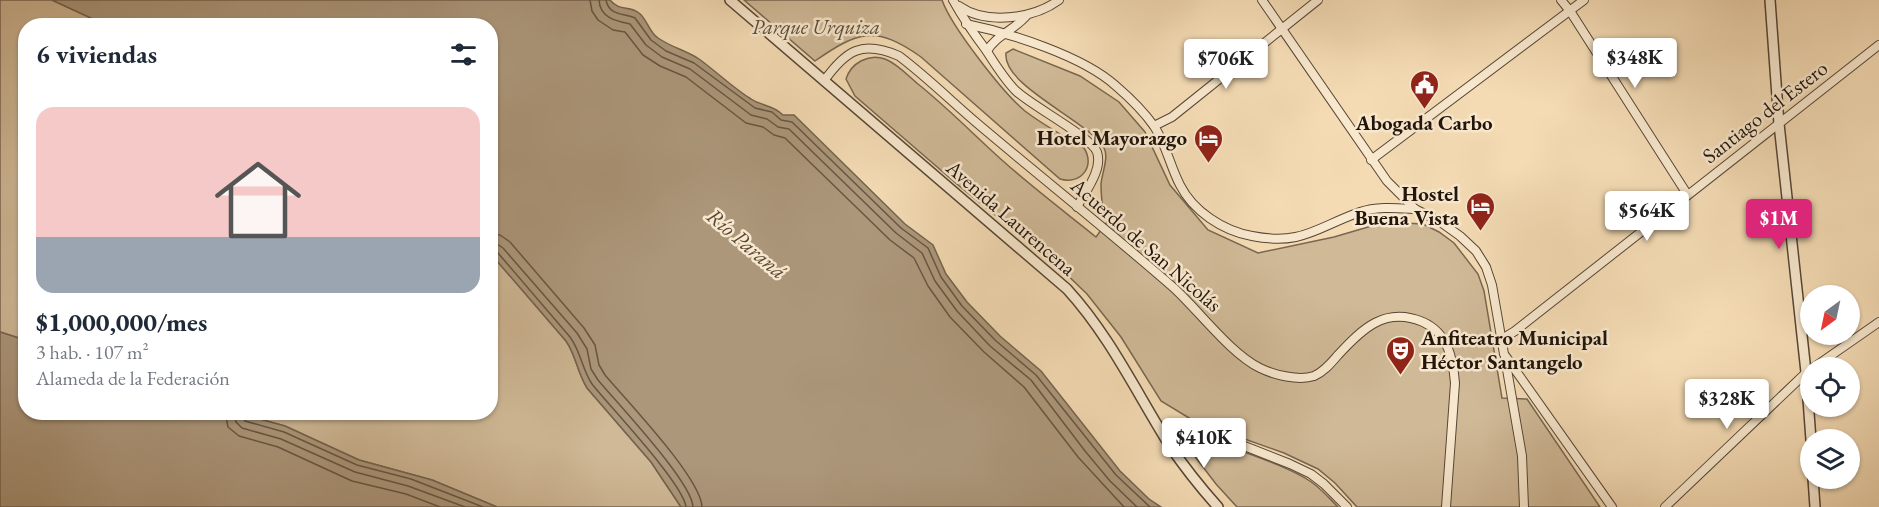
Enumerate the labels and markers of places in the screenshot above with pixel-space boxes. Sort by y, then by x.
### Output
pin: $348K [1593,38,1677,89]
pin: $706K [1184,39,1268,90]
public building icon: Abogada Carbo [1408,68,1440,110]
place label: Abogada Carbo [1354,109,1493,136]
hotel icon: Hotel Mayorazgo [1192,122,1224,164]
place label: Hotel Mayorazgo [1037,124,1187,151]
place label: Hostel Buena Vista [1354,180,1460,231]
hotel icon: Hostel Buena Vista [1464,190,1496,232]
pin: $564K [1605,191,1689,242]
pin: $1M [1750,199,1808,250]
place label: Anfiteatro Municipal Héctor Santangelo [1420,324,1608,375]
theatre icon: Anfiteatro Municipal Héctor Santangelo [1384,334,1416,376]
pin: $328K [1685,379,1769,430]
pin: $410K [1162,418,1246,469]

